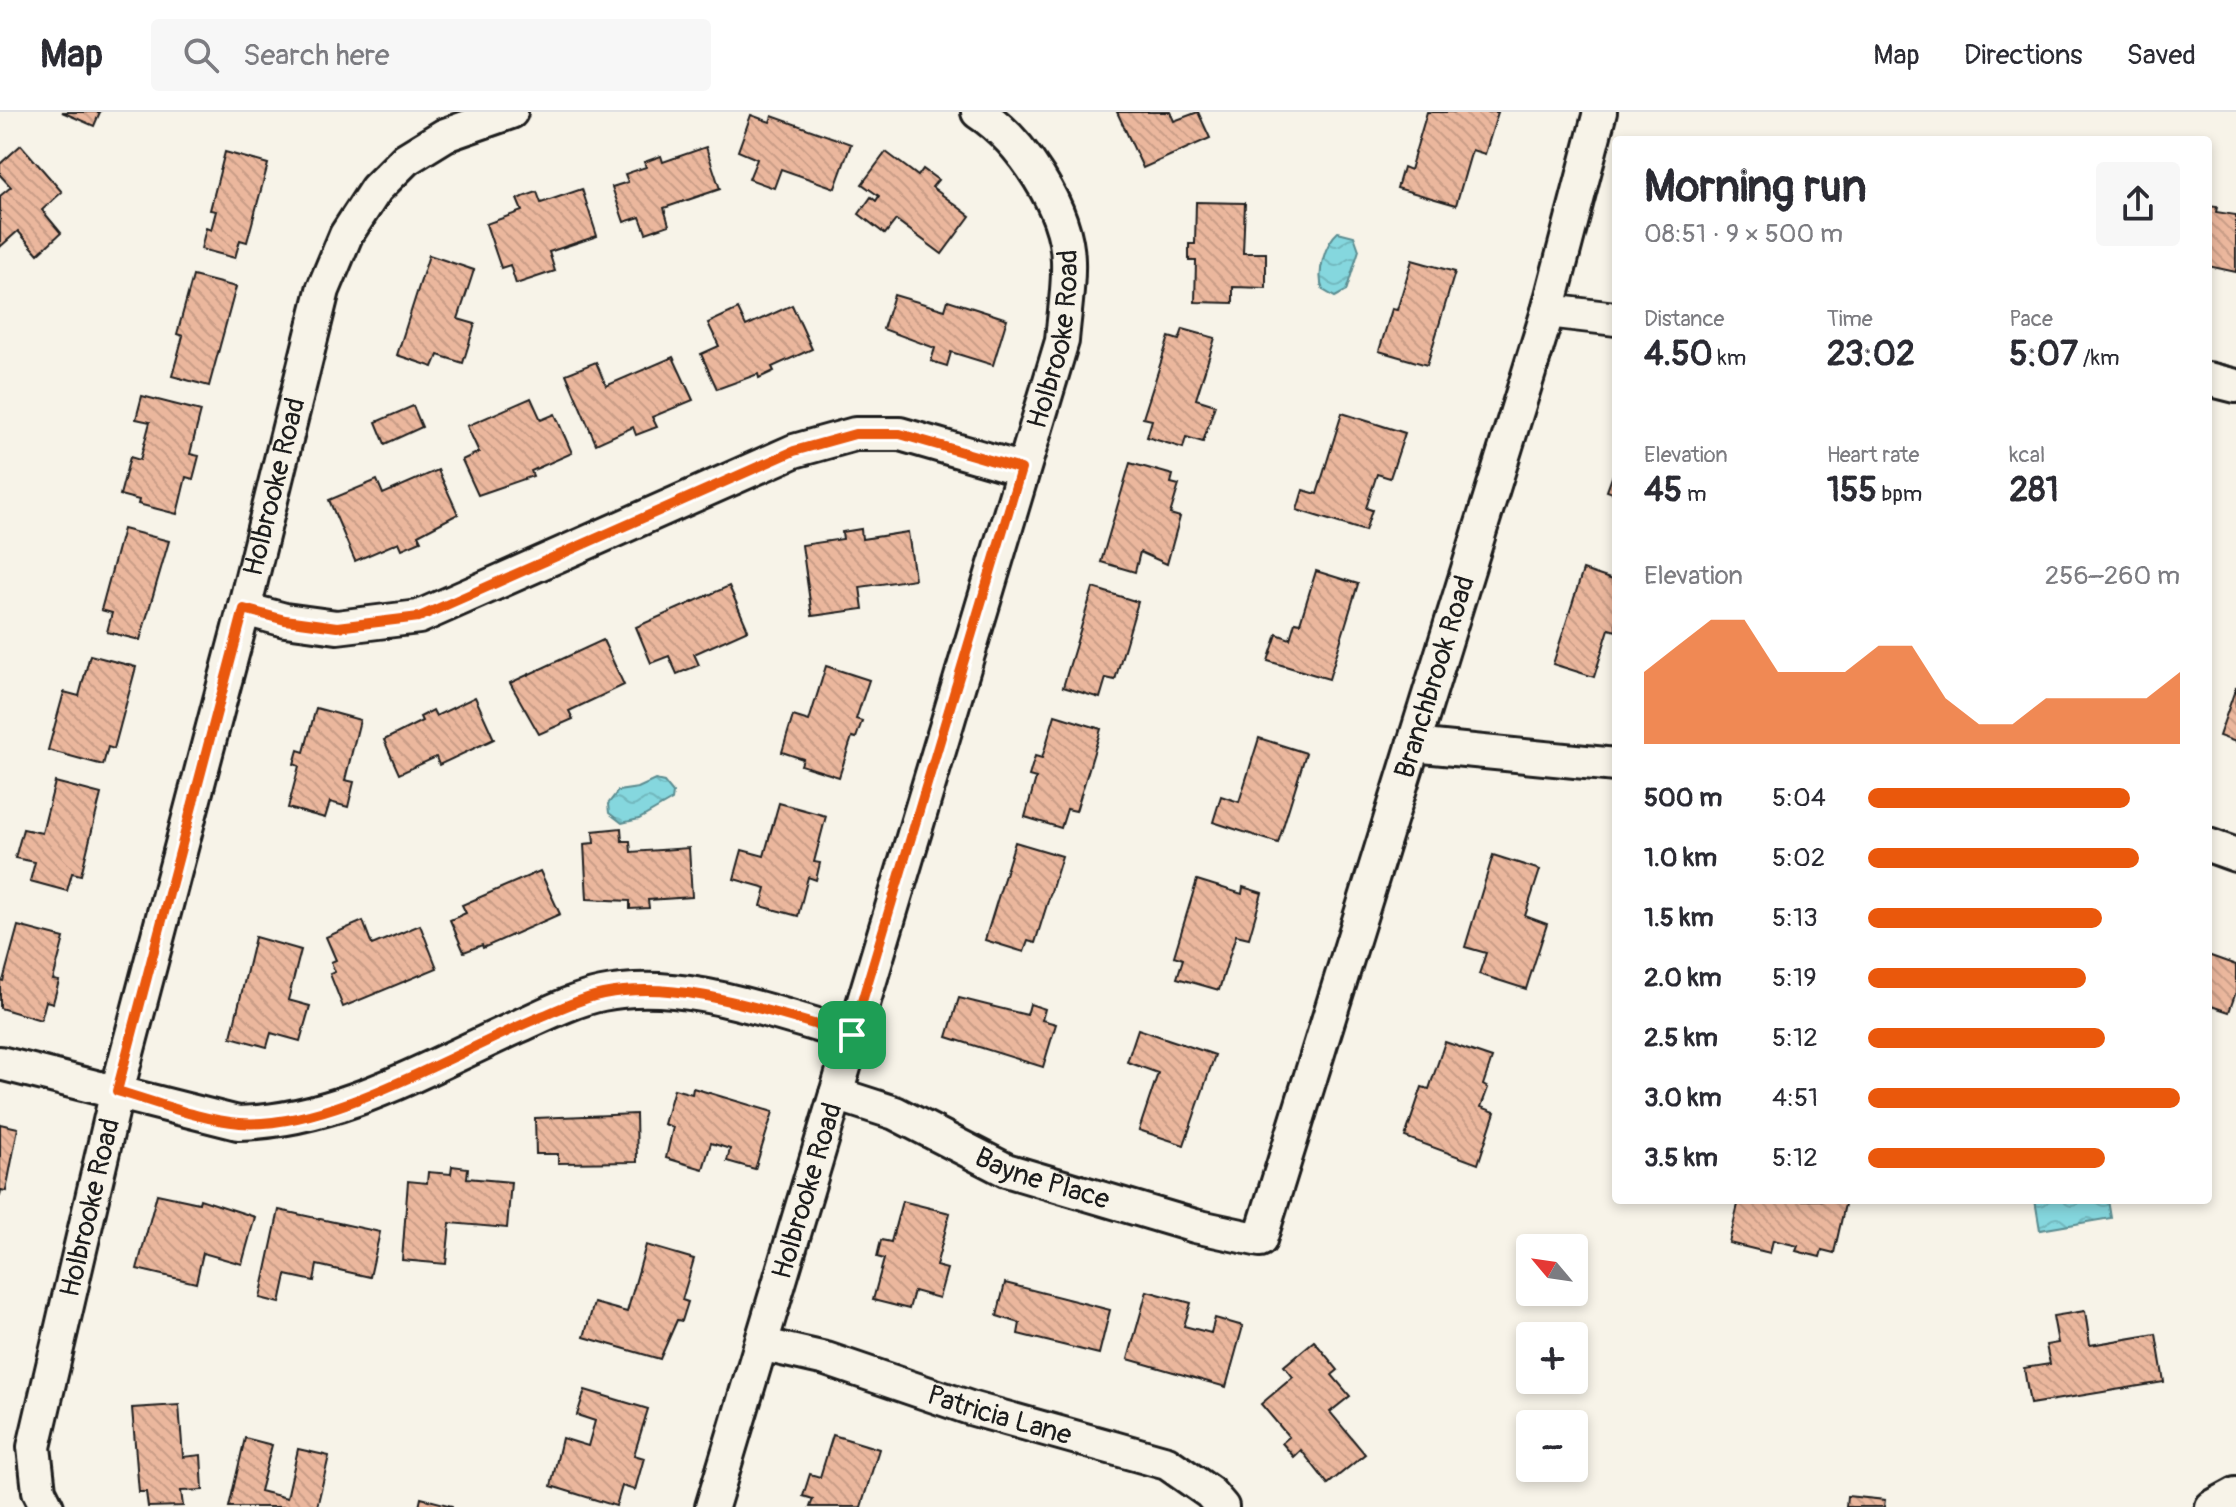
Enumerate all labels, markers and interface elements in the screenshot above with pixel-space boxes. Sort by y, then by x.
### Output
search box [151,19,711,91]
text: Map [40,31,103,79]
icon: search [179,33,223,77]
text: Search here [243,37,390,74]
text: Map [1873,38,1920,73]
text: Directions [1964,38,2083,73]
text: Saved [2127,38,2196,73]
text: Morning run [1644,160,1867,215]
button: share [2096,162,2180,246]
text: 08:51 · 9 × 500 m [1644,218,1843,250]
street label: Holbrooke Road [1019,248,1086,433]
text: Distance [1644,305,1724,333]
text: Time [1827,305,1873,333]
text: Pace [2009,305,2053,333]
text: 4.50 [1644,333,1713,376]
text: 23:02 [1827,333,1915,376]
text: 5:07 [2009,333,2078,376]
text: km [1713,344,1746,372]
text: /km [2078,344,2119,372]
street label: Holbrooke Road [235,394,313,580]
text: Elevation [1644,441,1728,469]
text: Heart rate [1827,441,1919,469]
text: kcal [2009,441,2045,469]
text: 45 [1644,469,1682,512]
text: 155 [1827,469,1877,512]
text: 281 [2009,469,2059,512]
text: m [1682,480,1706,508]
text: bpm [1877,480,1922,508]
text: Elevation [1644,560,1743,592]
text: 256–260 m [2045,560,2180,592]
street label: Branchbrook Road [1387,571,1482,782]
text: 500 m [1644,782,1722,814]
text: 5:04 [1772,782,1826,814]
text: 1.0 km [1644,842,1717,874]
text: 5:02 [1772,842,1825,874]
text: 1.5 km [1644,902,1714,934]
text: 5:13 [1772,902,1818,934]
text: 2.0 km [1644,962,1722,994]
text: 5:19 [1772,962,1817,994]
pin [818,1001,886,1069]
icon: arrive [830,1013,874,1057]
text: 2.5 km [1644,1022,1718,1054]
text: 5:12 [1772,1022,1818,1054]
text: 3.0 km [1644,1082,1722,1114]
text: 4:51 [1772,1082,1818,1114]
street label: Holbrooke Road [764,1099,850,1283]
street label: Holbrooke Road [52,1115,128,1300]
street label: Bayne Place [969,1140,1114,1217]
text: 3.5 km [1644,1142,1718,1174]
text: 5:12 [1772,1142,1818,1174]
north arrow [1516,1234,1588,1306]
map controls [1516,1234,1588,1482]
button: + [1516,1322,1588,1394]
street label: Patricia Lane [923,1377,1076,1453]
button: − [1516,1410,1588,1482]

